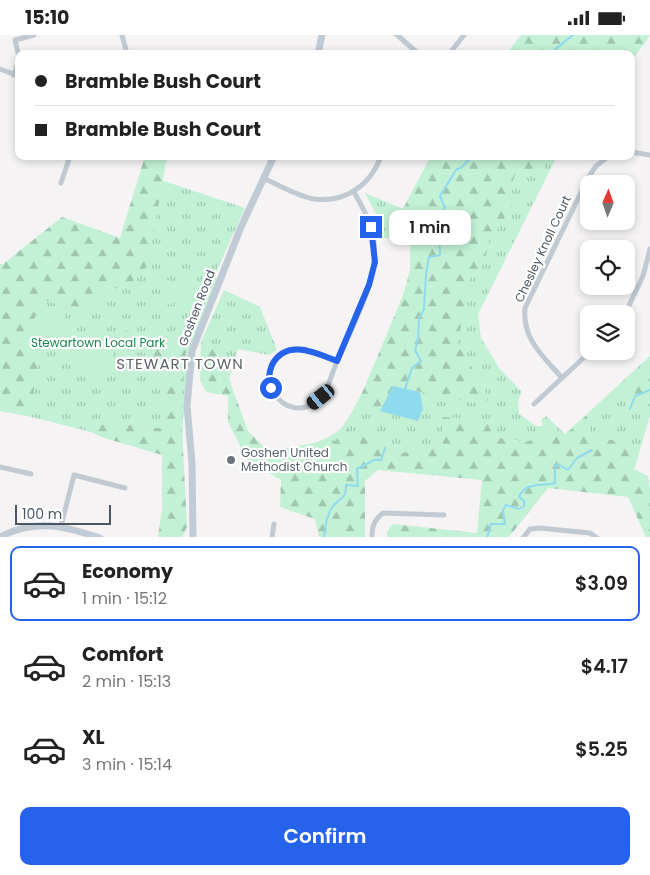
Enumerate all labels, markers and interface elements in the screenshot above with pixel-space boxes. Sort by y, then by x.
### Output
text: 15:10 [25,4,69,31]
text: Bramble Bush Court [65,68,261,95]
text: Bramble Bush Court [65,116,261,143]
north arrow [580,175,635,230]
map controls [580,175,635,360]
street label: Chesley Knoll Court [510,193,575,305]
callout: 1 min [388,209,471,245]
route end [360,216,382,238]
text: 1 min [409,216,451,239]
button: locate [580,240,635,295]
street label: Goshen Road [174,267,219,348]
button: layers [580,305,635,360]
park label: Stewartown Local Park [31,334,166,351]
district label: STEWART TOWN [116,353,244,374]
route start [260,377,282,399]
car [304,382,337,412]
place label: Goshen United Methodist Church [241,444,347,475]
marker: Goshen United Methodist Church [225,454,237,466]
scale bar [15,503,111,526]
text: 100 m [22,504,62,524]
text: Economy [82,558,173,585]
icon: car [22,561,67,606]
text: $3.09 [575,570,628,597]
text: 1 min · 15:12 [82,587,167,610]
text: Comfort [82,641,164,668]
icon: car [22,644,67,689]
text: $4.17 [581,653,628,680]
text: 2 min · 15:13 [82,670,171,693]
text: XL [82,724,105,751]
icon: car [22,727,67,772]
text: $5.25 [575,736,628,763]
text: 3 min · 15:14 [82,753,172,776]
button: Confirm [20,807,630,865]

